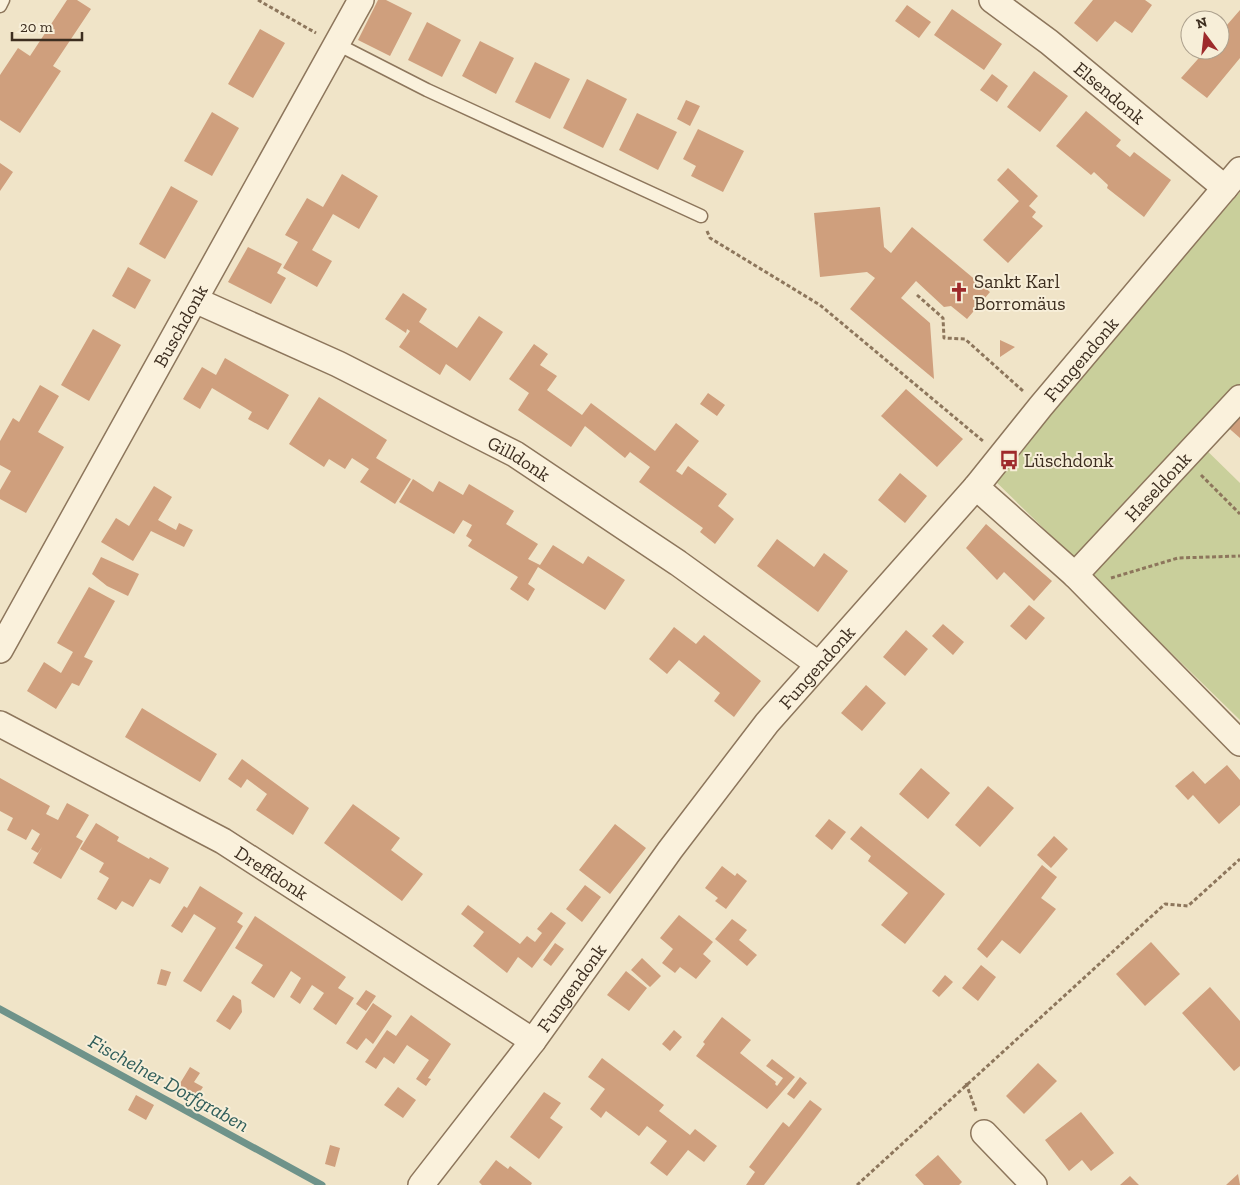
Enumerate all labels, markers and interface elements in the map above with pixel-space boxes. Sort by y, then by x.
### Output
scale bar [12,10,82,42]
north arrow [1180,10,1230,60]
text: N [1194,13,1209,33]
text: 20 m [20,18,53,36]
street label: Elsendonk [1069,57,1150,129]
place label: Sankt Karl Borromäus [974,270,1066,315]
street label: Buschdonk [148,281,213,371]
church icon: Sankt Karl Borromäus [948,281,970,303]
street label: Fungendonk [1039,312,1123,406]
street label: Gilldonk [484,431,555,487]
street label: Haseldonk [1120,447,1196,526]
bus stop icon: Lüschdonk [998,449,1020,471]
place label: Lüschdonk [1024,449,1114,472]
street label: Fungendonk [774,621,860,714]
street label: Dreffdonk [231,841,313,905]
street label: Fungendonk [532,939,611,1037]
water label: Fischelner Dorfgraben [85,1029,253,1137]

